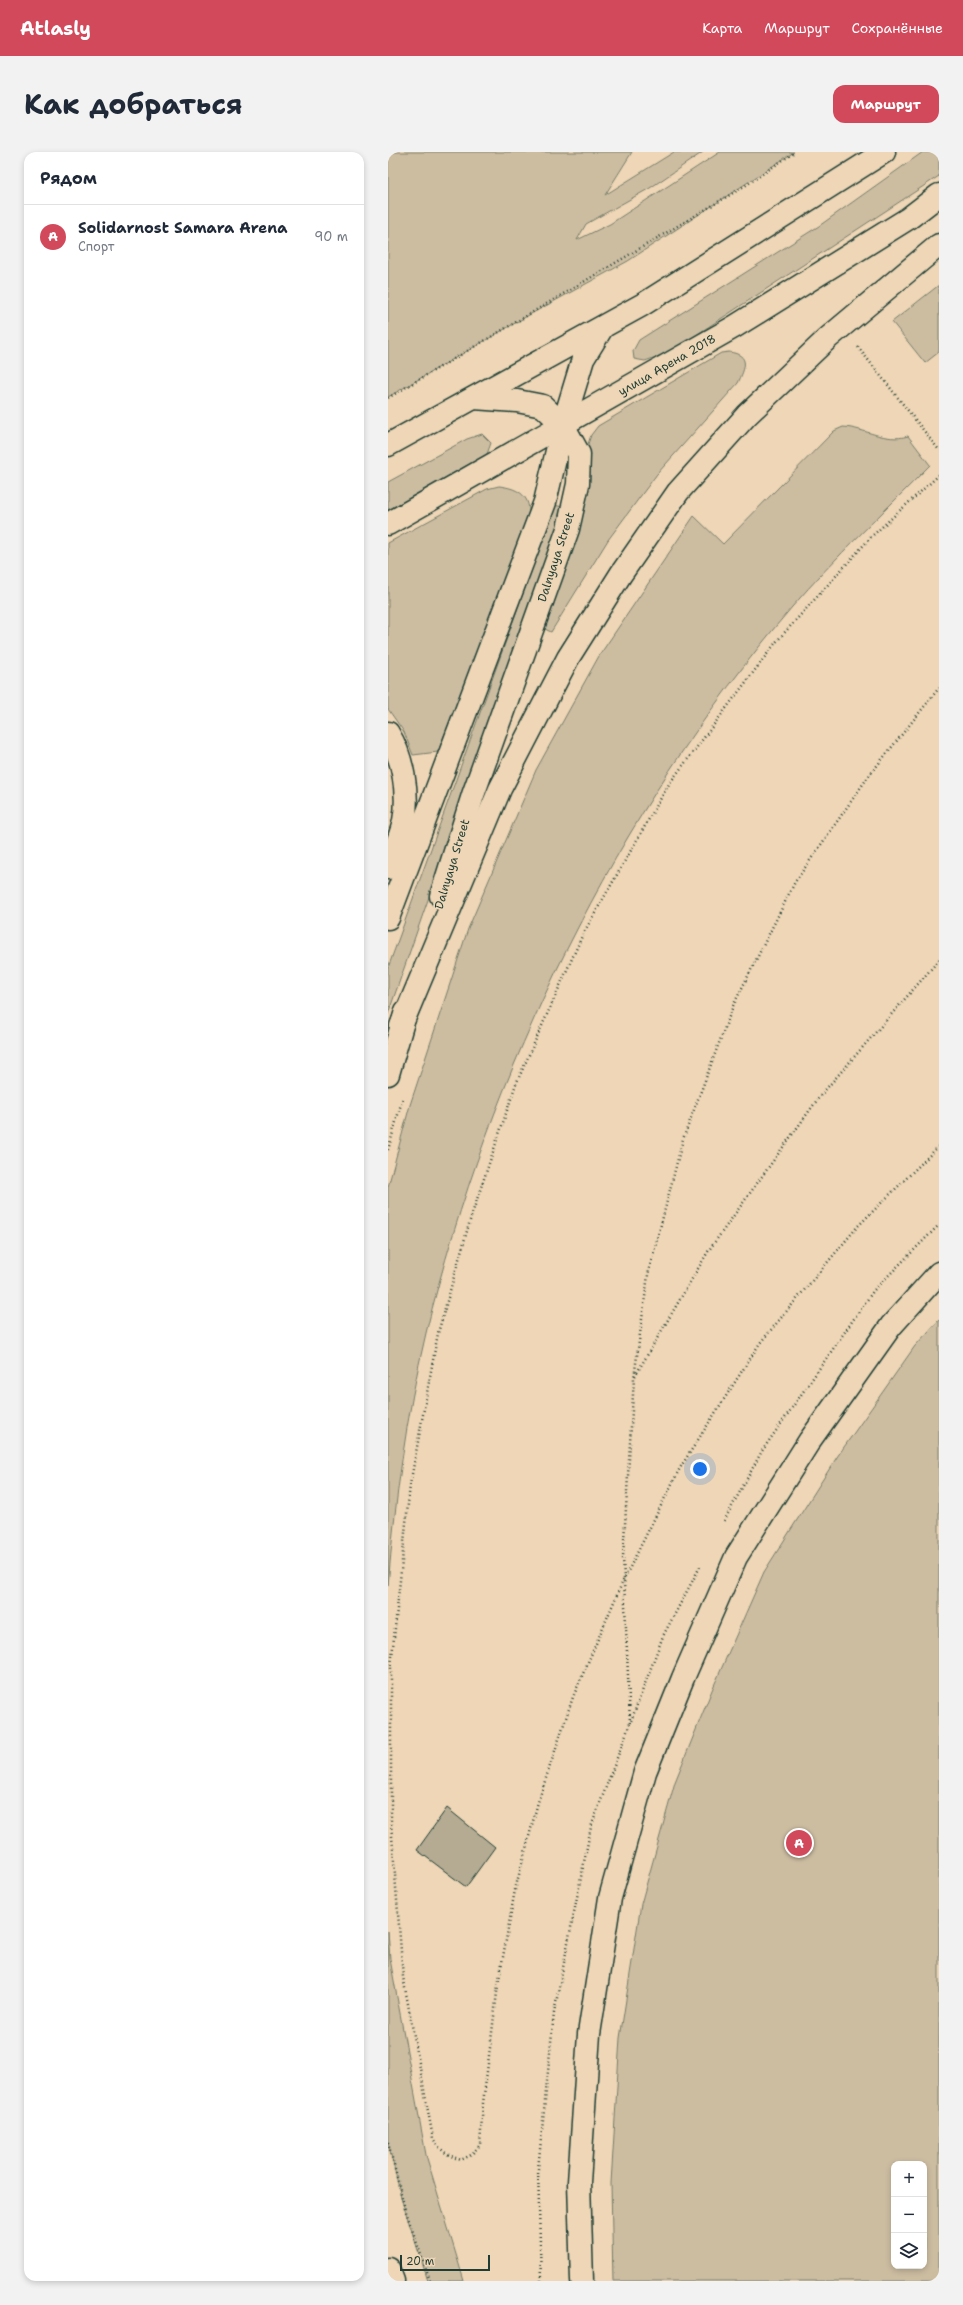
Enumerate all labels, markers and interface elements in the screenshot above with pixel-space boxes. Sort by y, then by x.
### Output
text: Atlasly [20,16,91,41]
text: Карта [702,19,742,37]
text: Маршрут [764,19,830,37]
text: Сохранённые [852,19,943,37]
text: Как добраться [24,85,243,123]
button: Маршрут [833,85,939,123]
text: Рядом [40,167,97,189]
text: Solidarnost Samara Arena [78,218,287,238]
text: A [48,228,58,245]
text: 90 m [314,228,348,245]
text: Спорт [78,238,114,255]
street label: улица Арена 2018 [615,330,719,400]
street label: Dalnyaya Street [534,510,578,604]
street label: Dalnyaya Street [431,817,473,911]
your location [690,1459,710,1479]
pin: A [786,1828,812,1858]
map controls [891,2161,927,2269]
button: + [891,2161,927,2197]
button: − [891,2197,927,2233]
button: layers [891,2233,927,2269]
scale bar [400,2253,490,2272]
text: 20 m [406,2254,434,2269]

